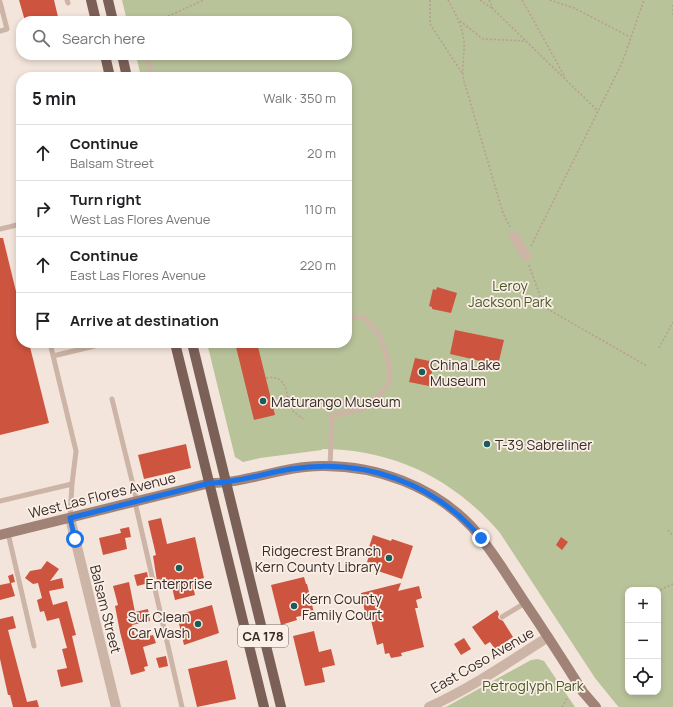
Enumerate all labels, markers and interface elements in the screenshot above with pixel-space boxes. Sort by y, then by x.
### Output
search box [16,16,352,60]
icon: search [30,27,52,49]
text: Search here [62,28,145,49]
text: 5 min [32,87,76,110]
text: Walk · 350 m [263,89,336,107]
text: Continue [70,133,138,154]
icon: ahead [32,142,54,164]
text: 20 m [307,144,336,162]
text: Balsam Street [70,154,154,172]
text: Turn right [70,189,141,210]
icon: right [32,198,54,220]
text: 110 m [304,200,336,218]
text: West Las Flores Avenue [70,210,210,228]
text: Continue [70,245,138,266]
icon: ahead [32,254,54,276]
text: 220 m [300,256,336,274]
text: East Las Flores Avenue [70,266,206,284]
park label: Leroy Jackson Park [468,276,553,311]
icon: arrive [32,310,54,332]
text: Arrive at destination [70,310,219,331]
place label: China Lake Museum [430,355,500,390]
marker: China Lake Museum [417,367,427,377]
place label: Maturango Museum [271,392,401,411]
marker: Maturango Museum [258,396,268,406]
place label: T-39 Sabreliner [495,435,592,454]
marker: T-39 Sabreliner [482,439,492,449]
street label: West Las Flores Avenue [26,468,178,522]
route end [472,529,490,547]
route start [66,530,84,548]
place label: Ridgecrest Branch Kern County Library [255,541,382,576]
marker: Ridgecrest Branch Kern County Library [384,553,394,563]
street label: Balsam Street [86,563,126,656]
marker: Enterprise [174,563,184,573]
place label: Enterprise [146,574,213,593]
map controls [625,587,661,695]
button: + [625,587,661,623]
place label: Kern County Family Court [302,589,383,624]
marker: Kern County Family Court [289,601,299,611]
place label: Sur Clean Car Wash [128,607,190,642]
marker: Sur Clean Car Wash [193,619,203,629]
street label: East Coso Avenue [427,623,537,697]
button: − [625,623,661,659]
road number: CA 178 [238,625,288,647]
button: locate [625,659,661,695]
park label: Petroglyph Park [482,676,585,695]

